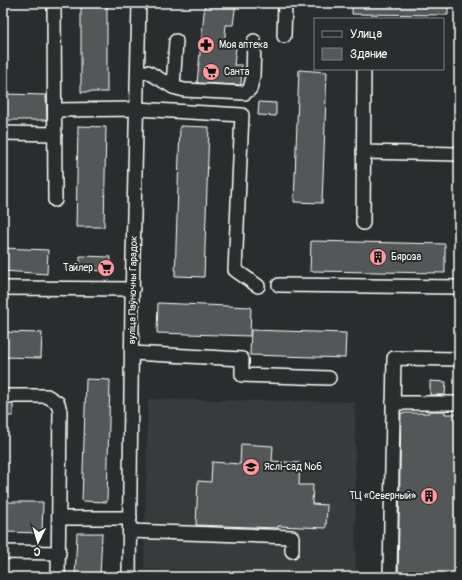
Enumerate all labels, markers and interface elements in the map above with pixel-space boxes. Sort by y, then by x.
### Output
legend [314,18,444,70]
text: Улица [350,27,382,42]
pharmacy icon: Моя аптека [196,35,216,55]
place label: Моя аптека [219,39,268,51]
text: Здание [350,47,387,62]
supermarket icon: Санта [201,62,221,82]
place label: Санта [224,66,250,78]
street label: вуліца Паўночны Гарадок [126,236,140,344]
building icon: Бяроза [368,247,388,267]
place label: Бяроза [391,251,422,263]
supermarket icon: Тайлер [96,258,116,278]
place label: Тайлер [63,262,93,274]
school or university icon: Яслі-сад №6 [241,457,261,477]
place label: Яслі-сад №6 [264,461,322,473]
building icon: ТЦ «Северный» [419,486,439,506]
place label: ТЦ «Северный» [349,490,416,502]
north arrow [18,522,58,562]
text: С [33,545,41,558]

